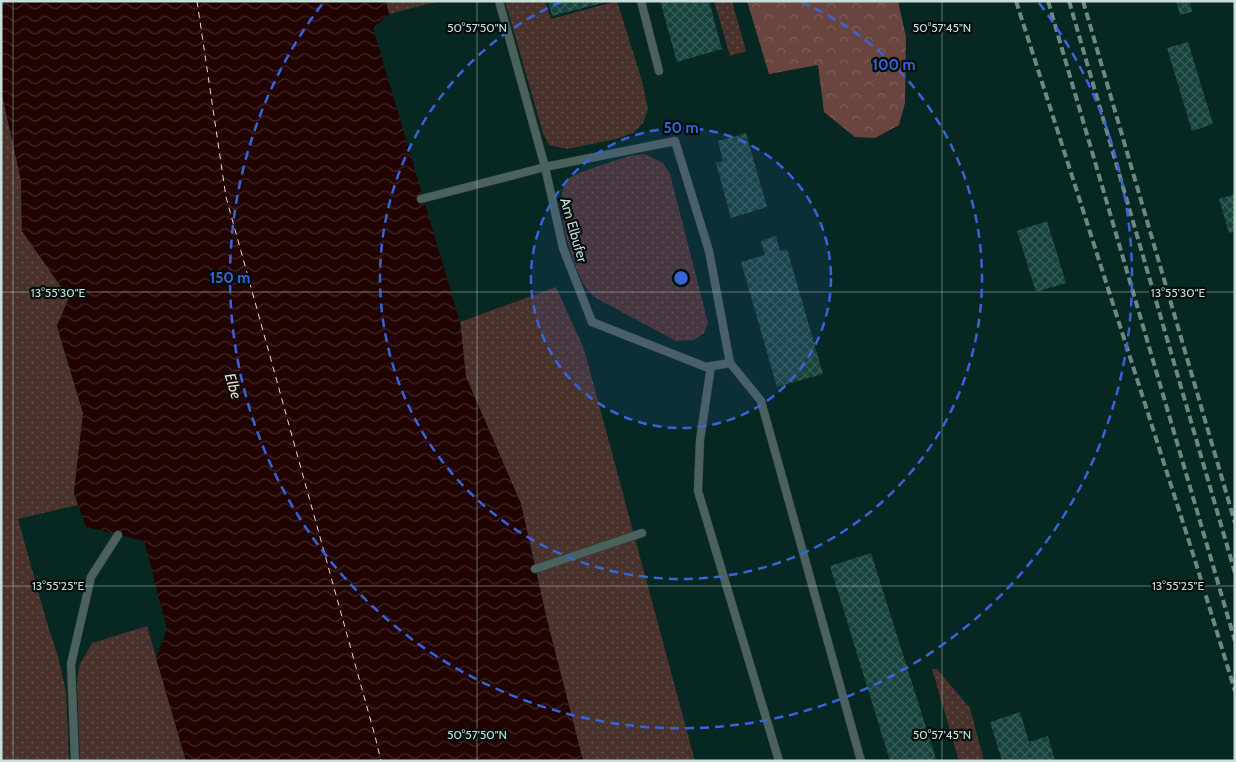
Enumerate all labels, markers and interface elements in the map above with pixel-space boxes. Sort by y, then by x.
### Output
text: 50°57'50"N [447,20,507,35]
text: 50°57'45"N [913,20,971,35]
text: 100 m [872,56,916,74]
text: 50 m [663,119,699,137]
street label: Am Elbufer [556,196,592,265]
text: 150 m [210,269,250,287]
centre of rings [672,269,690,287]
text: 13°55'30"E [31,285,86,300]
text: 13°55'30"E [1151,285,1206,300]
water label: Elbe [221,371,245,401]
text: 13°55'25"E [32,578,84,593]
text: 13°55'25"E [1152,578,1204,593]
text: 50°57'50"N [447,727,507,742]
text: 50°57'45"N [913,727,971,742]

